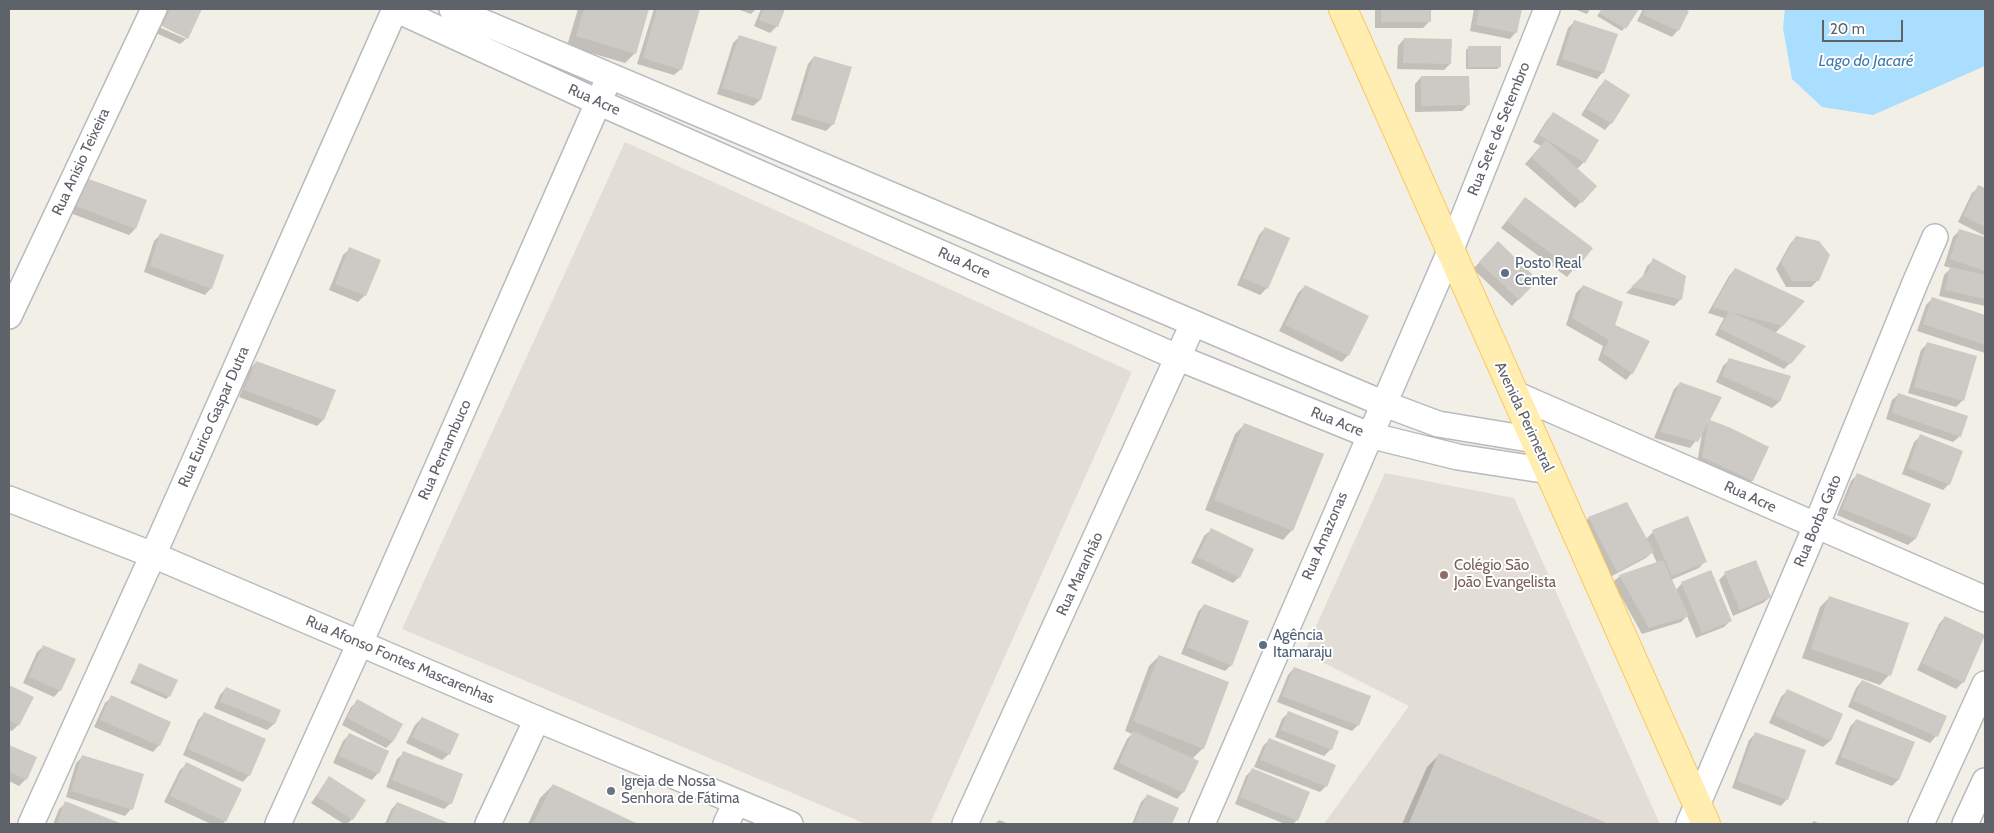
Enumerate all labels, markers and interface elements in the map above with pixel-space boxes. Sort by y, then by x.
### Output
scale bar [1824,10,1905,42]
text: 20 m [1830,20,1865,38]
water label: Lago do Jacaré [1819,51,1913,71]
street label: Rua Sete de Setembro [1464,60,1534,198]
street label: Rua Acre [565,81,623,119]
street label: Rua Anisio Teixeira [48,105,114,219]
street label: Rua Acre [935,244,993,282]
place label: Posto Real Center [1515,255,1582,290]
marker: Posto Real Center [1499,267,1511,279]
street label: Rua Eurico Gaspar Dutra [175,344,253,490]
street label: Avenida Perimetral [1491,359,1557,475]
street label: Rua Pernambuco [415,397,475,503]
street label: Rua Acre [1308,403,1366,441]
street label: Rua Borba Gato [1790,472,1846,570]
street label: Rua Acre [1721,478,1779,516]
street label: Rua Amazonas [1298,489,1352,583]
street label: Rua Maranhão [1053,529,1107,619]
place label: Colégio São João Evangelista [1454,557,1556,592]
marker: Colégio São João Evangelista [1438,569,1450,581]
street label: Rua Afonso Fontes Mascarenhas [303,612,497,708]
place label: Agência Itamaraju [1273,627,1332,662]
marker: Agência Itamaraju [1257,639,1269,651]
place label: Igreja de Nossa Senhora de Fátima [621,773,739,808]
marker: Igreja de Nossa Senhora de Fátima [605,785,617,797]

